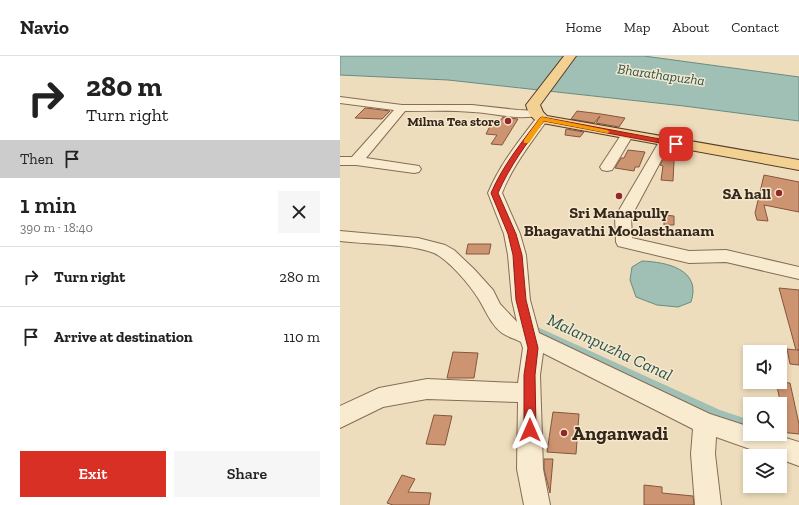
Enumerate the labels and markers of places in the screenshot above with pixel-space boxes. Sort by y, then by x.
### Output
place label: Milma Tea store [407,114,501,129]
marker: Milma Tea store [503,116,513,126]
pin [659,127,693,161]
place label: SA hall [723,184,771,203]
marker: SA hall [774,188,784,198]
marker: Sri Manapully Bhagavathi Moolasthanam [614,191,624,201]
place label: Sri Manapully Bhagavathi Moolasthanam [524,203,714,240]
place label: Anganwadi [572,422,669,445]
marker: Anganwadi [559,428,569,438]

